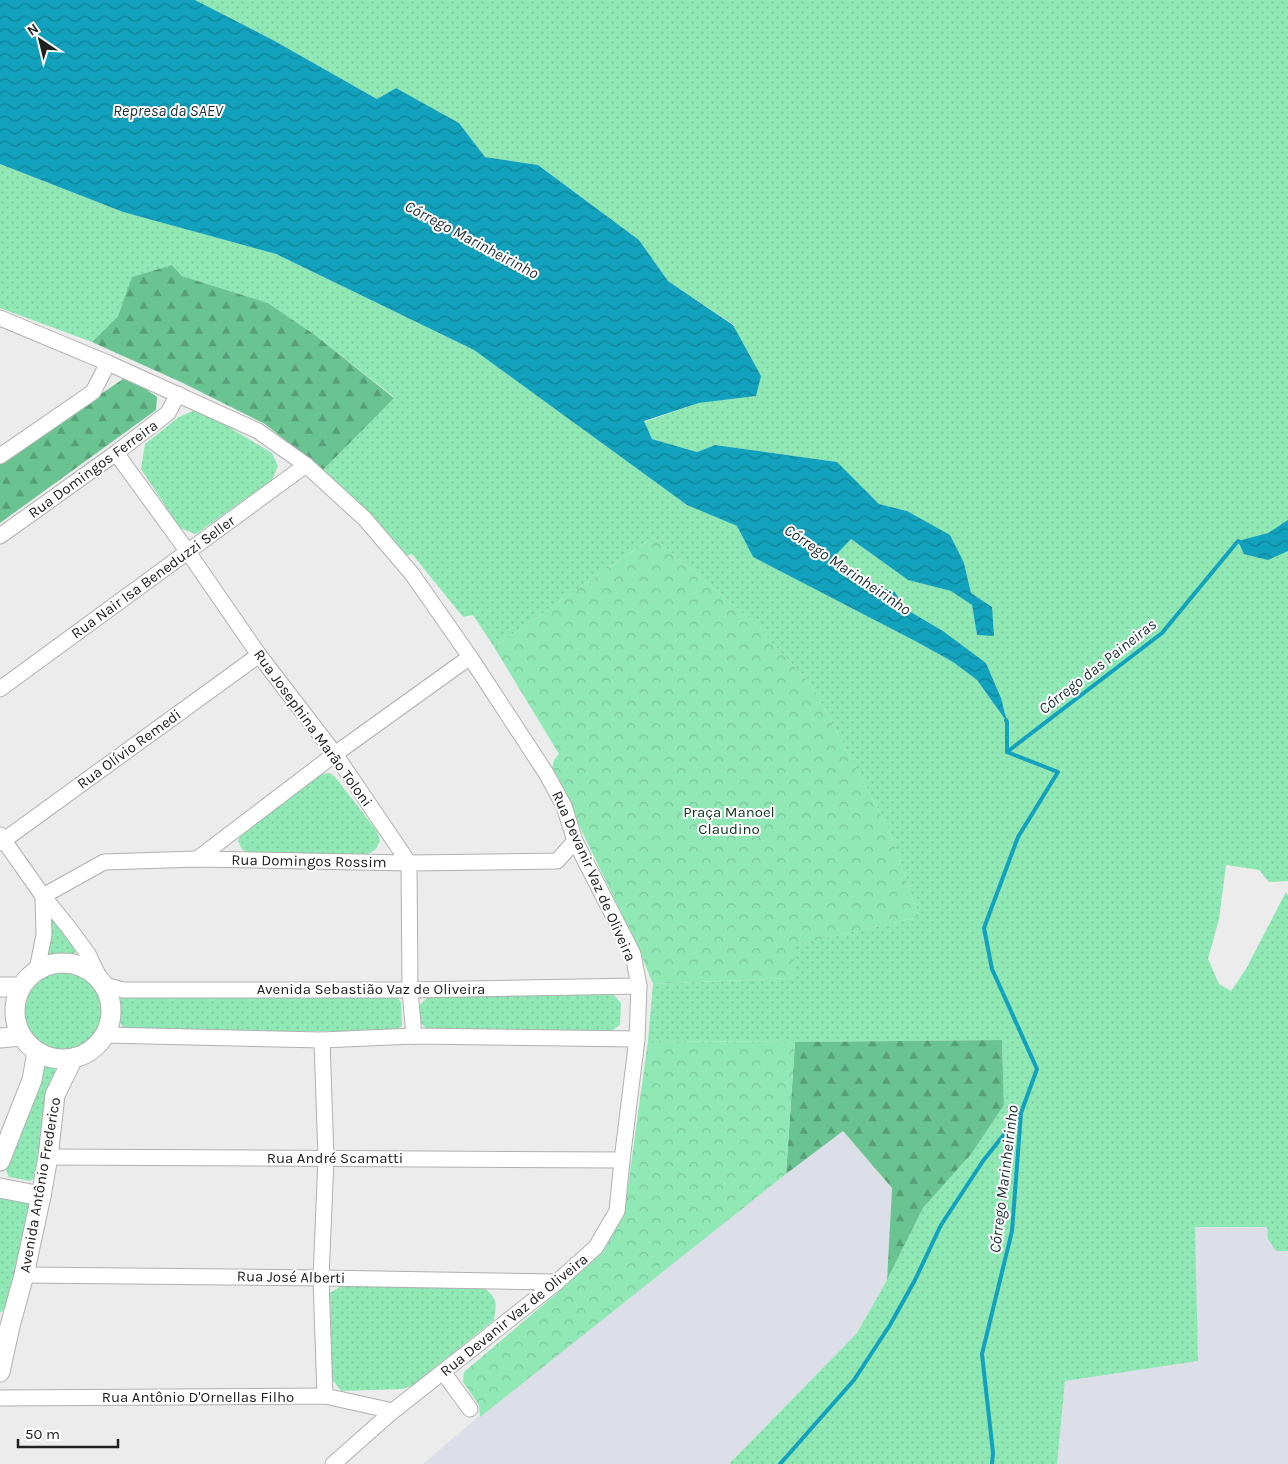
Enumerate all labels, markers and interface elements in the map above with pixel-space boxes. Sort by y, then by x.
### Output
north arrow [15,15,65,65]
text: N [24,20,42,40]
water label: Represa da SAEV [113,101,224,120]
water label: Córrego Marinheirinho [402,196,542,283]
street label: Rua Domingos Ferreira [25,416,161,522]
street label: Rua Nair Isa Beneduzzi Seller [68,511,239,643]
water label: Córrego Marinheirinho [781,520,915,619]
water label: Córrego das Paineiras [1035,614,1160,718]
street label: Rua Josephina Marão Toloni [250,646,376,810]
street label: Rua Olívio Remedi [73,705,185,793]
street label: Rua Devanir Vaz de Oliveira [548,788,640,964]
park label: Praça Manoel Claudino [683,803,775,838]
street label: Rua Domingos Rossim [231,851,387,871]
street label: Avenida Sebastião Vaz de Oliveira [257,980,485,998]
street label: Avenida Antônio Frederico [16,1096,64,1274]
water label: Córrego Marinheirinho [985,1104,1022,1254]
street label: Rua André Scamatti [267,1149,403,1167]
street label: Rua Devanir Vaz de Oliveira [437,1250,591,1380]
street label: Rua José Alberti [237,1267,345,1287]
street label: Rua Antônio D'Ornellas Filho [102,1388,294,1406]
scale bar [18,1416,118,1448]
text: 50 m [25,1425,60,1443]

